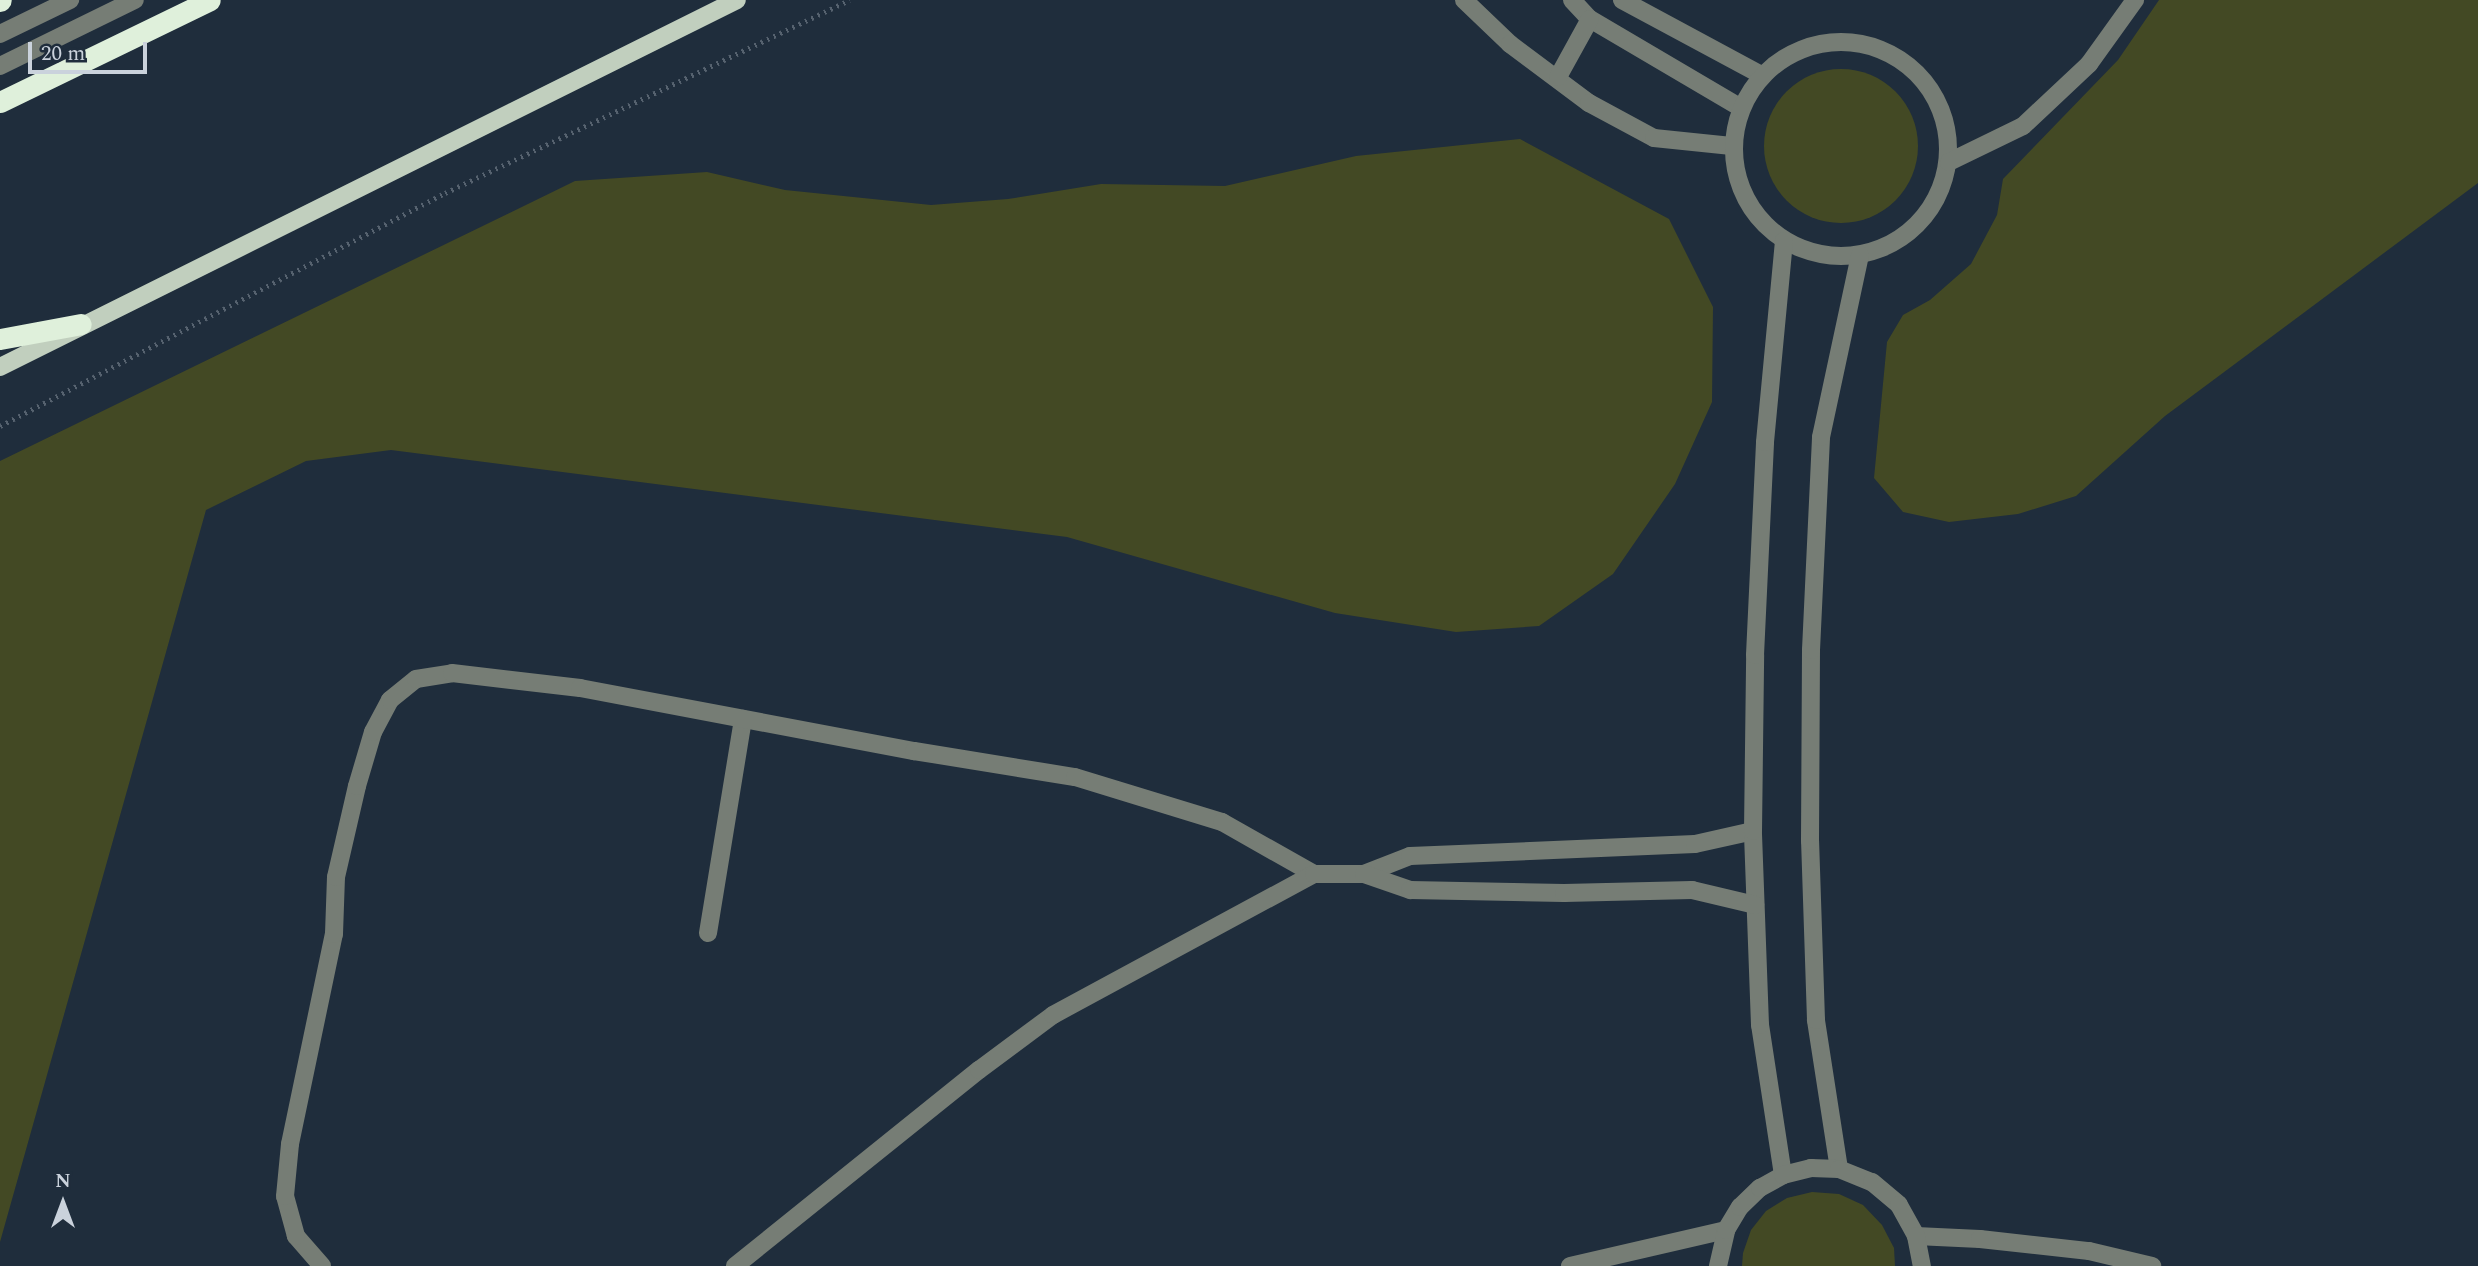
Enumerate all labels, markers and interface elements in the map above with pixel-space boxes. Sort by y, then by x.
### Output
scale bar [32,28,150,72]
text: 20 m [41,38,85,70]
text: N [55,1167,71,1196]
north arrow [28,1168,98,1238]

